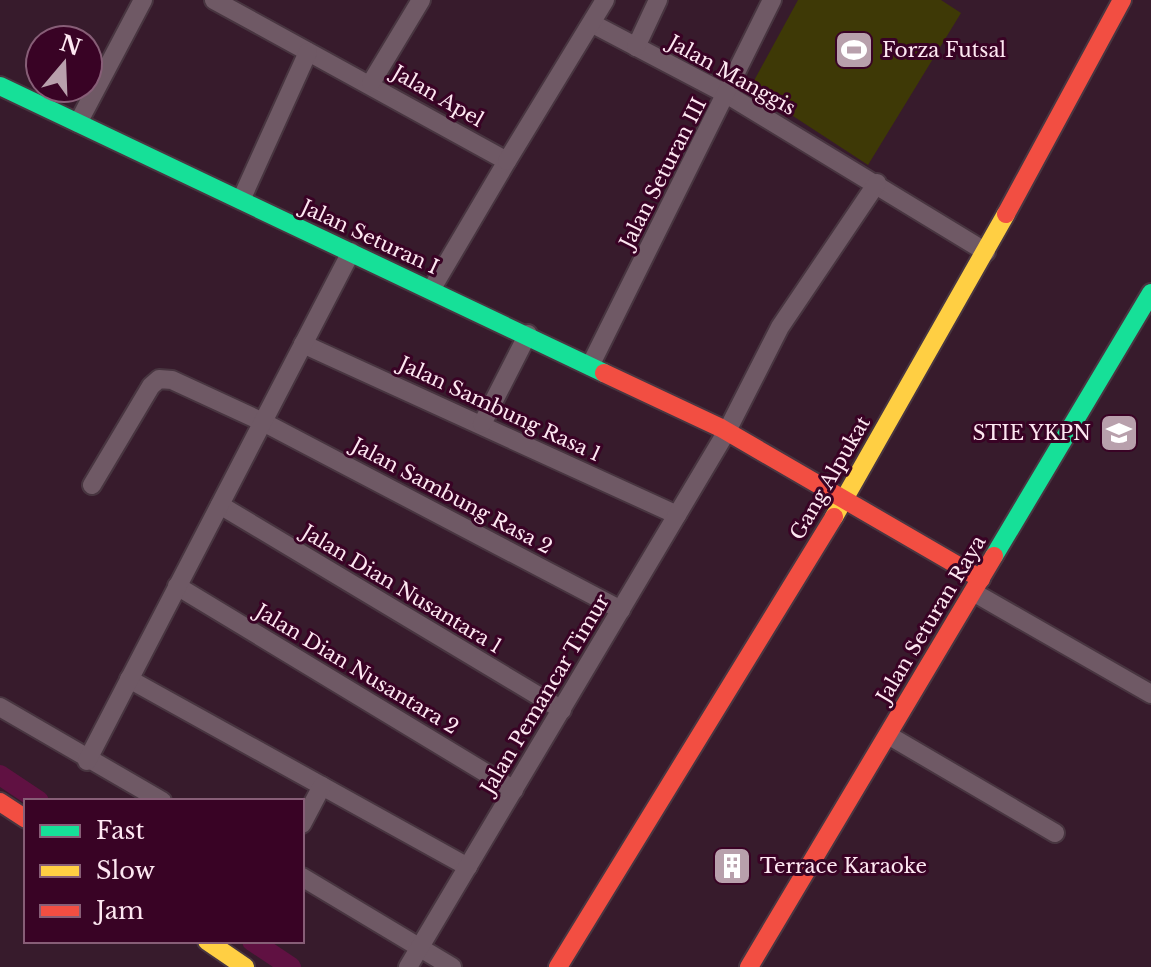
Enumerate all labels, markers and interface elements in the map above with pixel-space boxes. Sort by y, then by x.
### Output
north arrow [24,24,104,104]
text: N [56,29,85,62]
street label: Jalan Manggis [661,29,800,120]
sports icon: Forza Futsal [833,29,875,71]
place label: Forza Futsal [882,38,1006,62]
street label: Jalan Apel [385,59,488,132]
street label: Jalan Seturan III [613,94,711,255]
street label: Jalan Seturan I [295,193,443,279]
street label: Jalan Sambung Rasa 1 [392,350,605,466]
street label: Gang Alpukat [785,412,875,544]
school or university icon: STIE YKPN [1098,412,1140,454]
place label: STIE YKPN [972,421,1091,445]
street label: Jalan Sambung Rasa 2 [345,432,556,559]
street label: Jalan Dian Nusantara 1 [295,518,506,658]
street label: Jalan Seturan Raya [870,530,991,710]
street label: Jalan Pemancar Timur [474,589,614,801]
street label: Jalan Dian Nusantara 2 [249,597,463,739]
legend [24,799,304,943]
text: Fast [96,816,144,845]
building icon: Terrace Karaoke [711,845,753,887]
place label: Terrace Karaoke [760,854,927,878]
text: Slow [96,856,155,885]
text: Jam [93,896,144,925]

